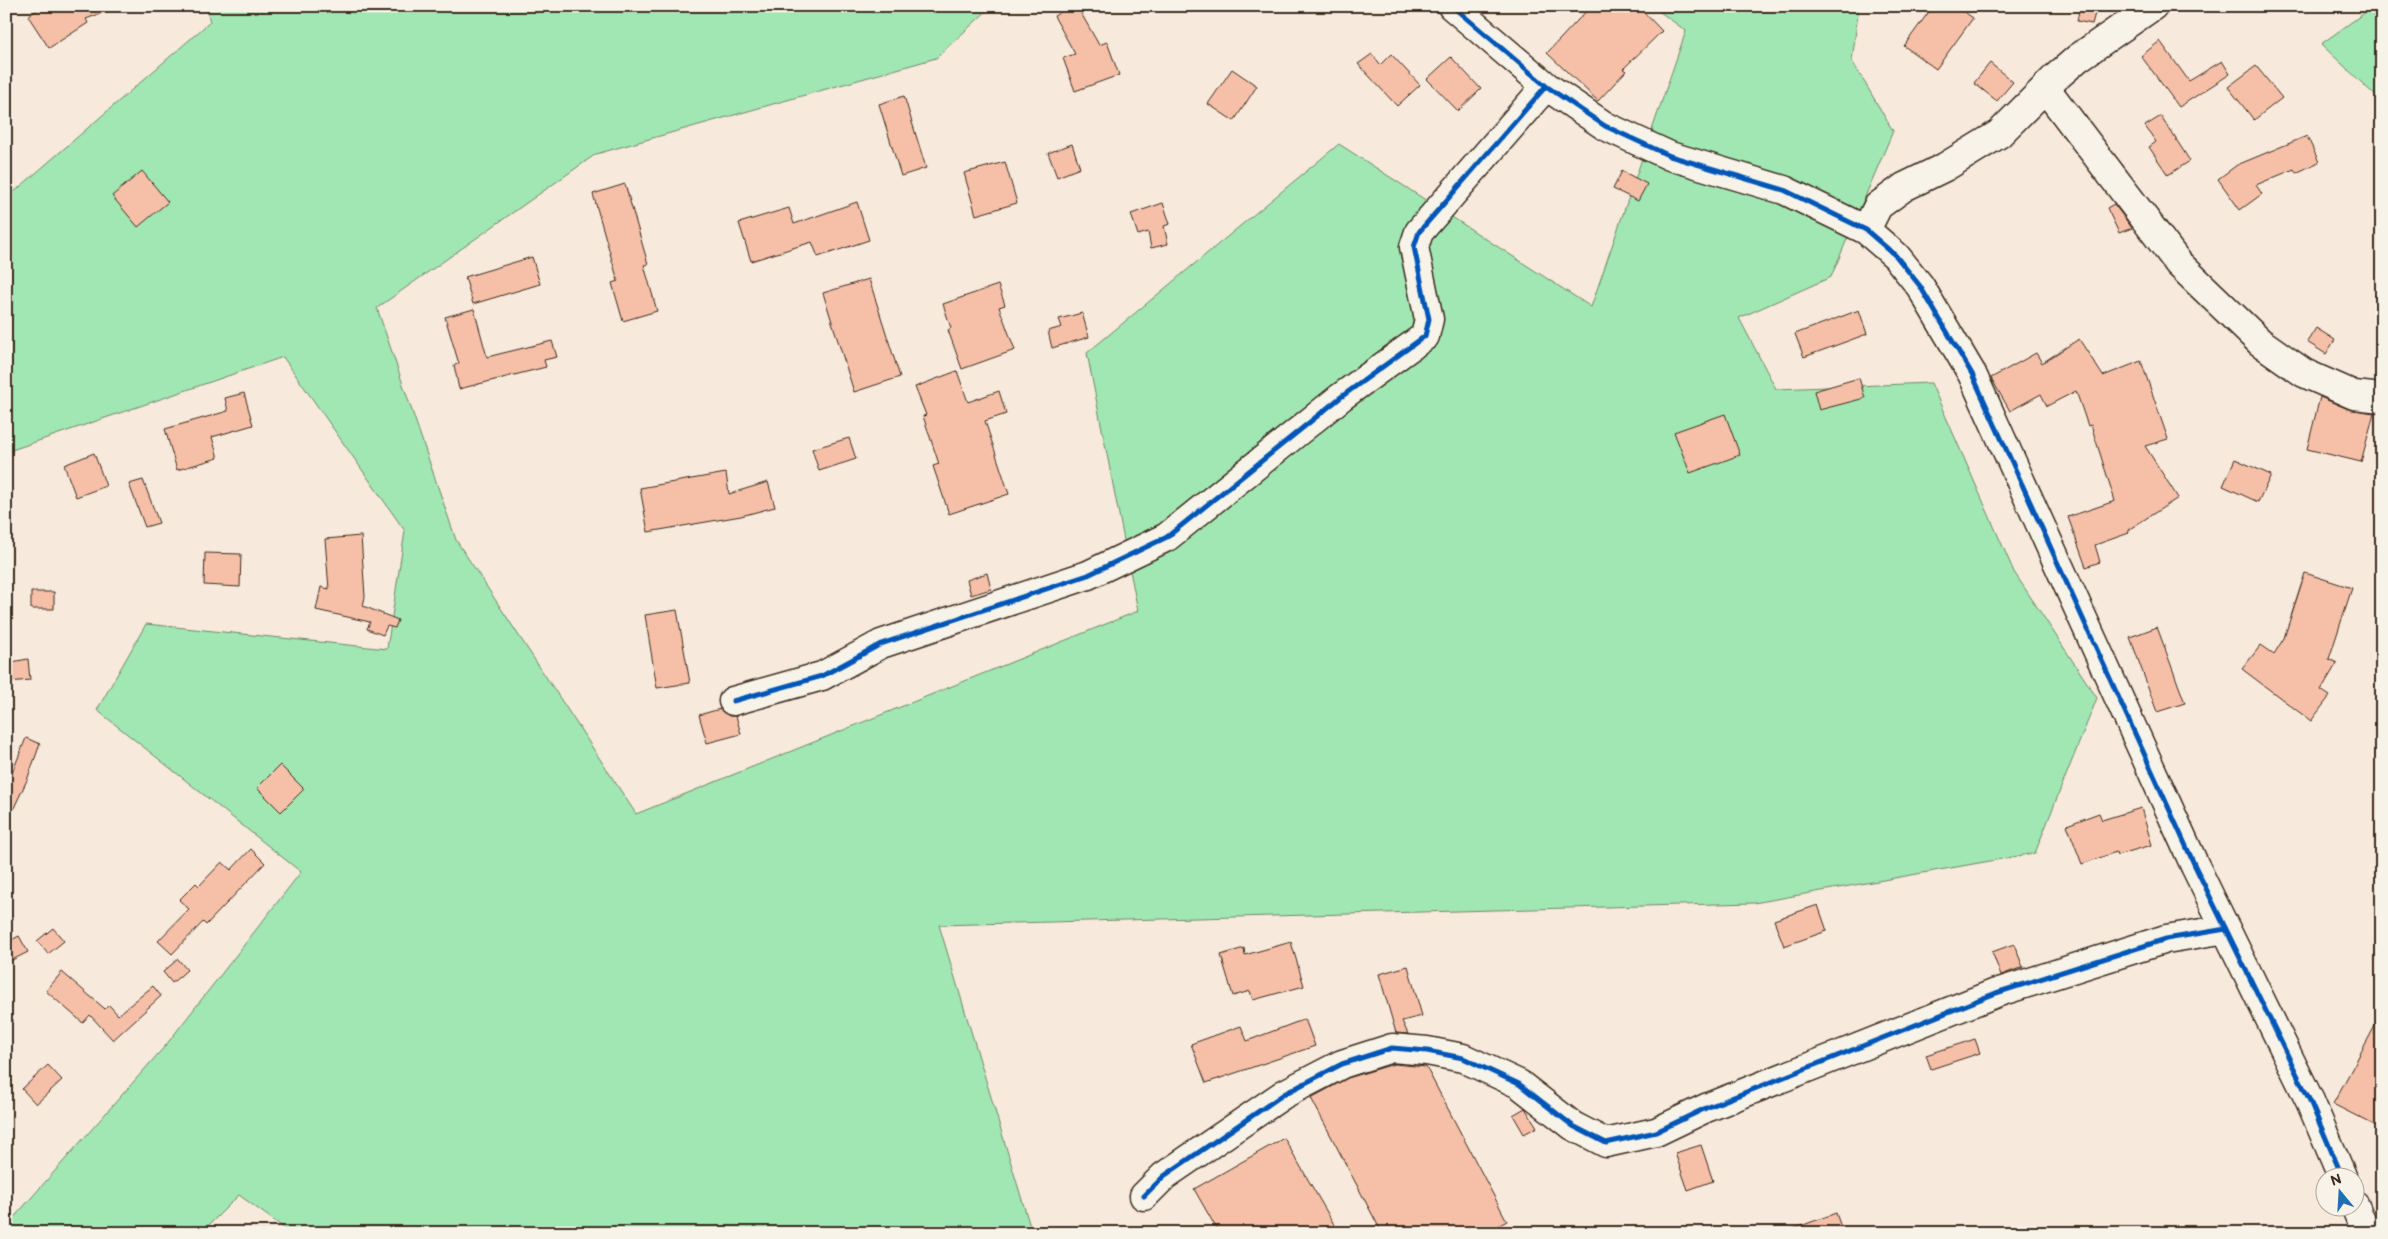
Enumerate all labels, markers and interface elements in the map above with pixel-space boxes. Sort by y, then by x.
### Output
north arrow [2316,1166,2366,1216]
text: N [2329,1170,2344,1190]

